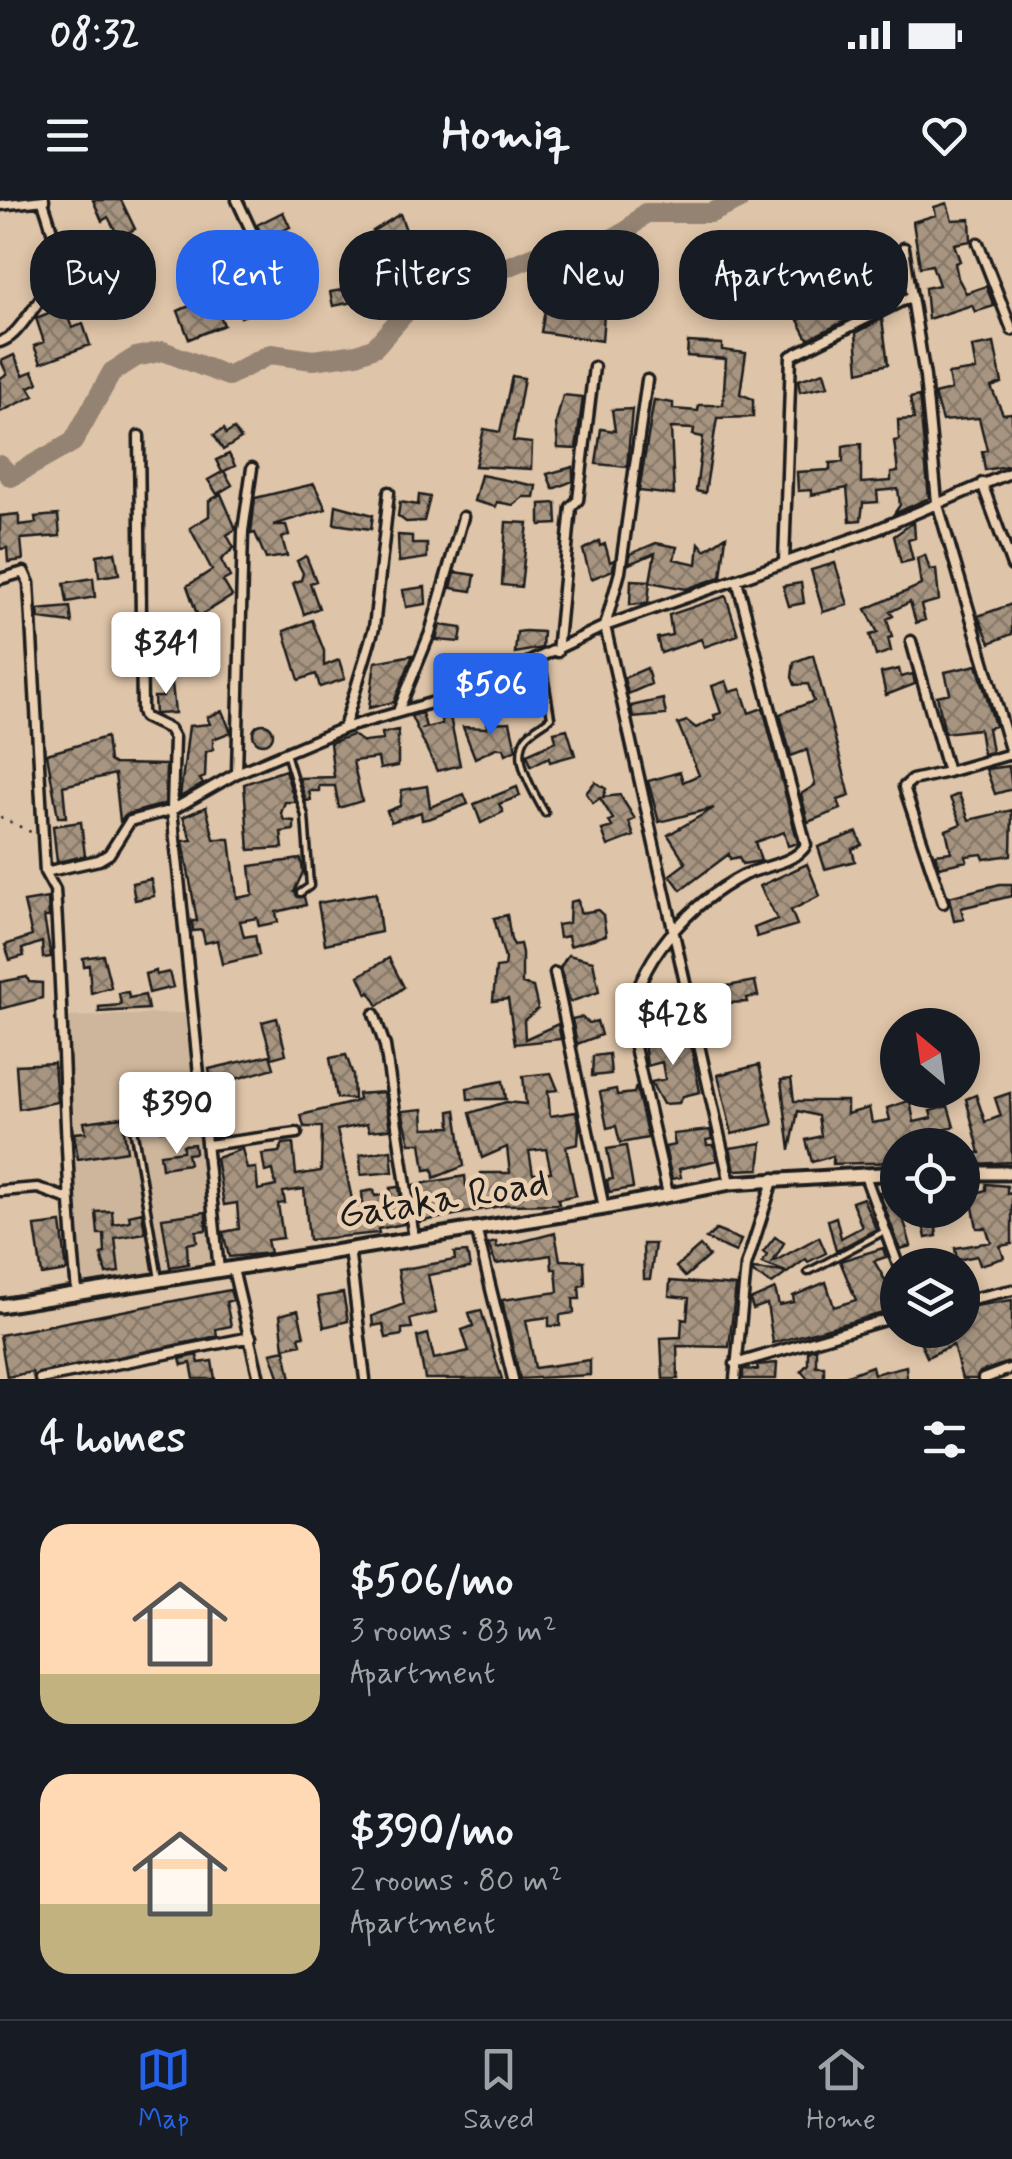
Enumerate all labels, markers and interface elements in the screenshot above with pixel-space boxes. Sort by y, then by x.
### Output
text: 08:32 [50,11,139,60]
text: Homiq [442,106,570,165]
icon: menu [40,108,95,163]
icon: heart [917,108,972,163]
chip: Buy [30,230,156,320]
chip: Rent [176,230,319,320]
chip: Filters [339,230,507,320]
chip: New [527,230,659,320]
chip: Apartment [679,230,908,320]
pin: $341 [107,612,225,697]
text: $341 [133,623,199,665]
pin: $506 [432,653,550,738]
text: $506 [455,664,527,706]
pin: $428 [614,983,732,1068]
text: $428 [637,994,709,1036]
north arrow [880,1008,980,1108]
map controls [880,1008,980,1348]
pin: $390 [118,1072,236,1157]
text: $390 [141,1083,213,1125]
button: locate [880,1128,980,1228]
street label: Gataka Road [334,1158,552,1242]
button: layers [880,1248,980,1348]
text: 4 homes [40,1412,186,1467]
icon: filters [917,1412,972,1467]
text: $506/mo [350,1555,513,1610]
icon: home [120,1564,240,1684]
text: 3 rooms · 83 m² [350,1610,557,1652]
text: Apartment [350,1652,495,1694]
text: $390/mo [350,1805,514,1860]
icon: home [120,1814,240,1934]
text: 2 rooms · 80 m² [350,1860,563,1902]
text: Apartment [350,1902,495,1944]
tab: Map [136,2042,191,2139]
tab: Saved [463,2042,534,2139]
tab: Home [806,2042,876,2139]

